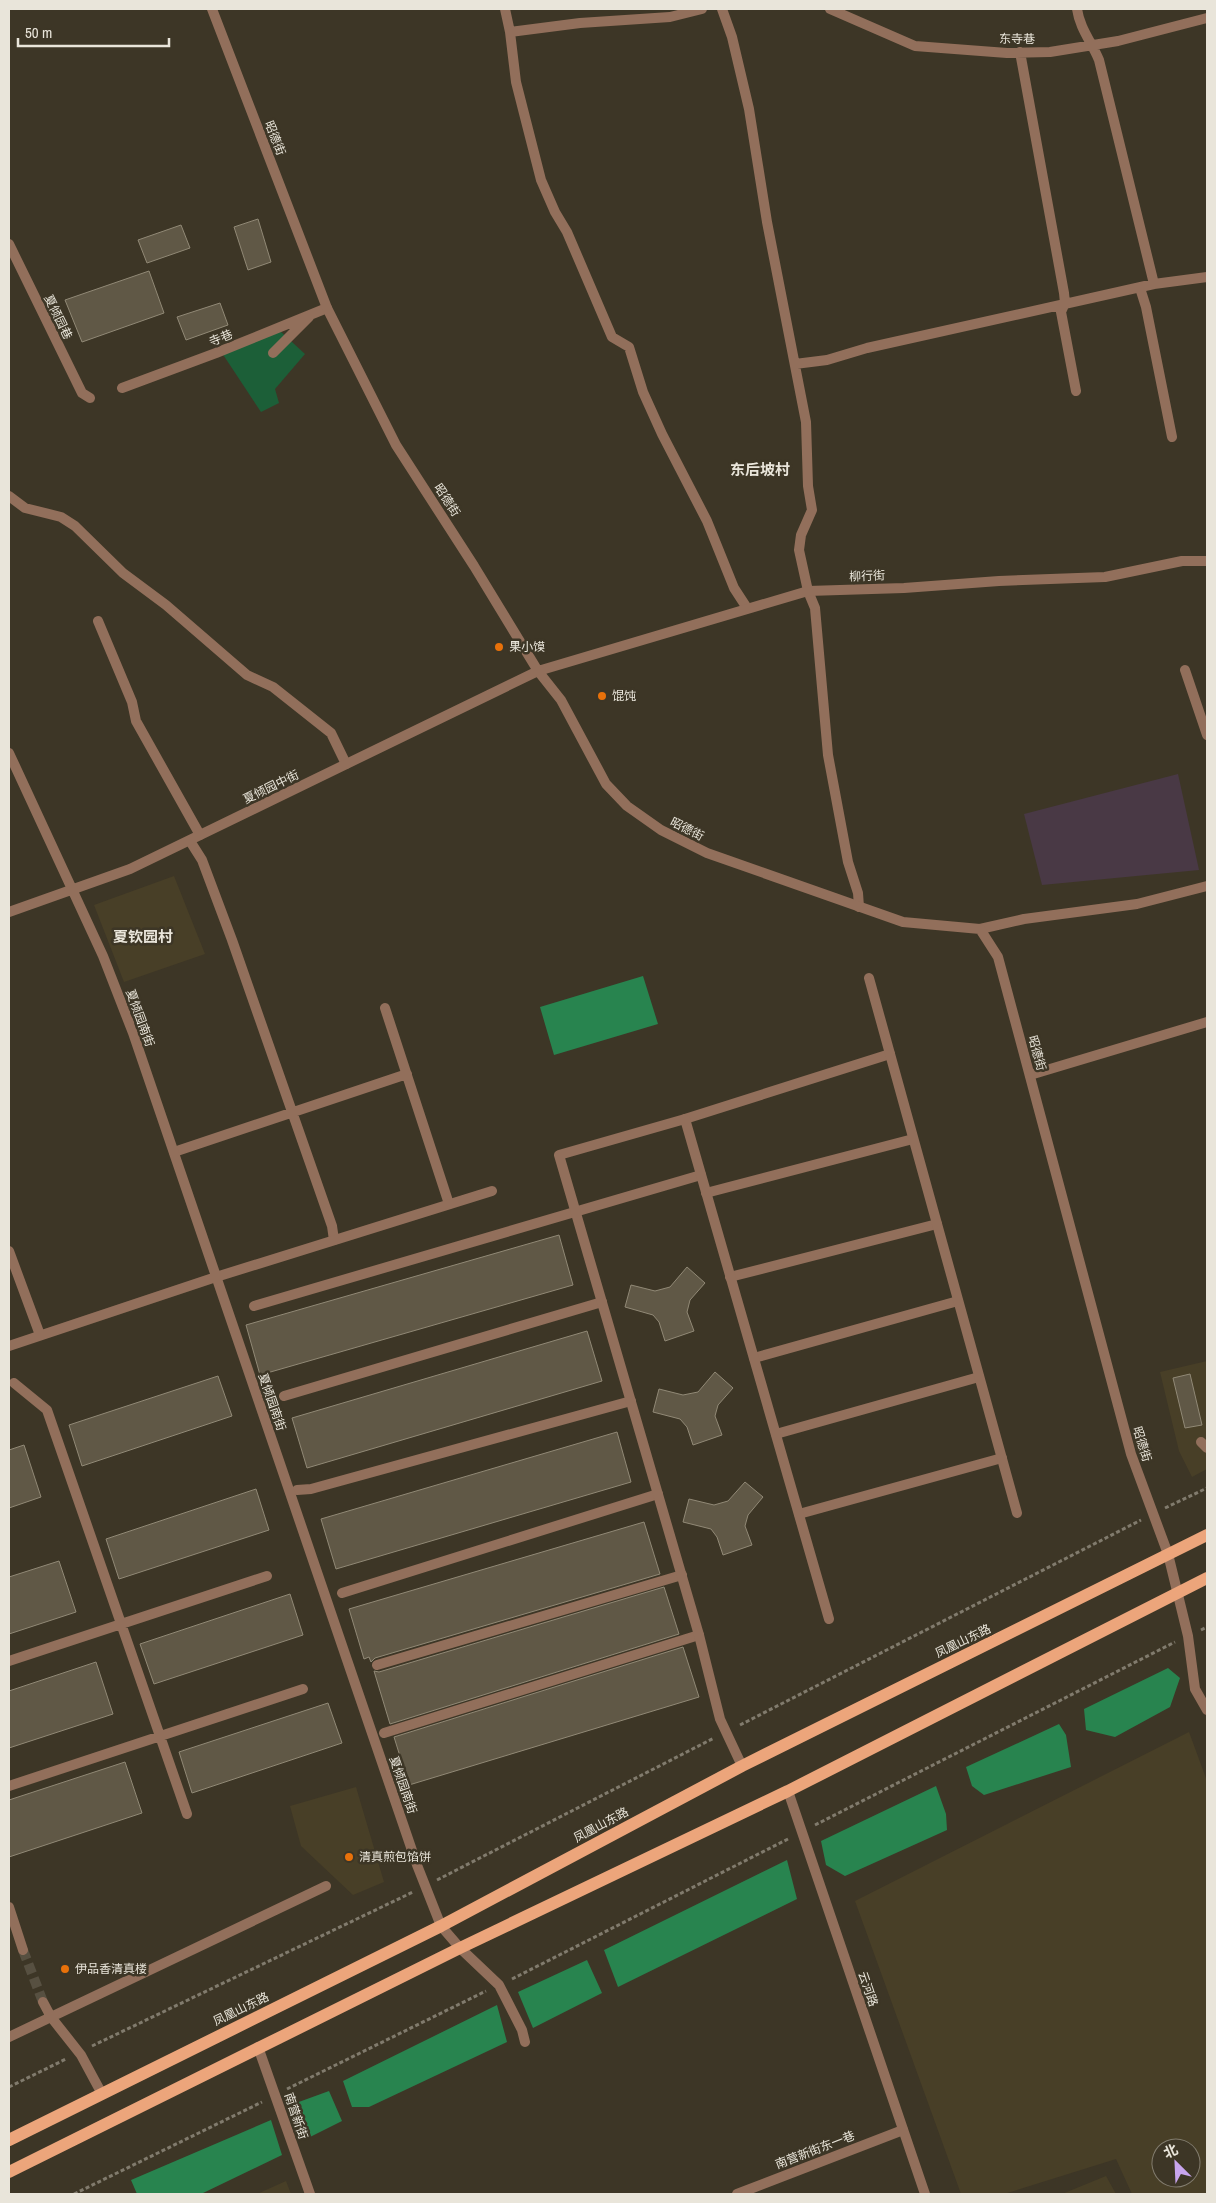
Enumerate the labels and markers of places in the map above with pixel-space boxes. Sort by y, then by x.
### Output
place label: 果小馍 [509,639,545,655]
marker: 果小馍 [493,641,505,653]
place label: 馄饨 [612,688,636,704]
marker: 馄饨 [596,690,608,702]
place label: 清真煎包馅饼 [359,1849,431,1865]
marker: 清真煎包馅饼 [343,1851,355,1863]
place label: 伊品香清真楼 [75,1961,147,1977]
marker: 伊品香清真楼 [59,1963,71,1975]

